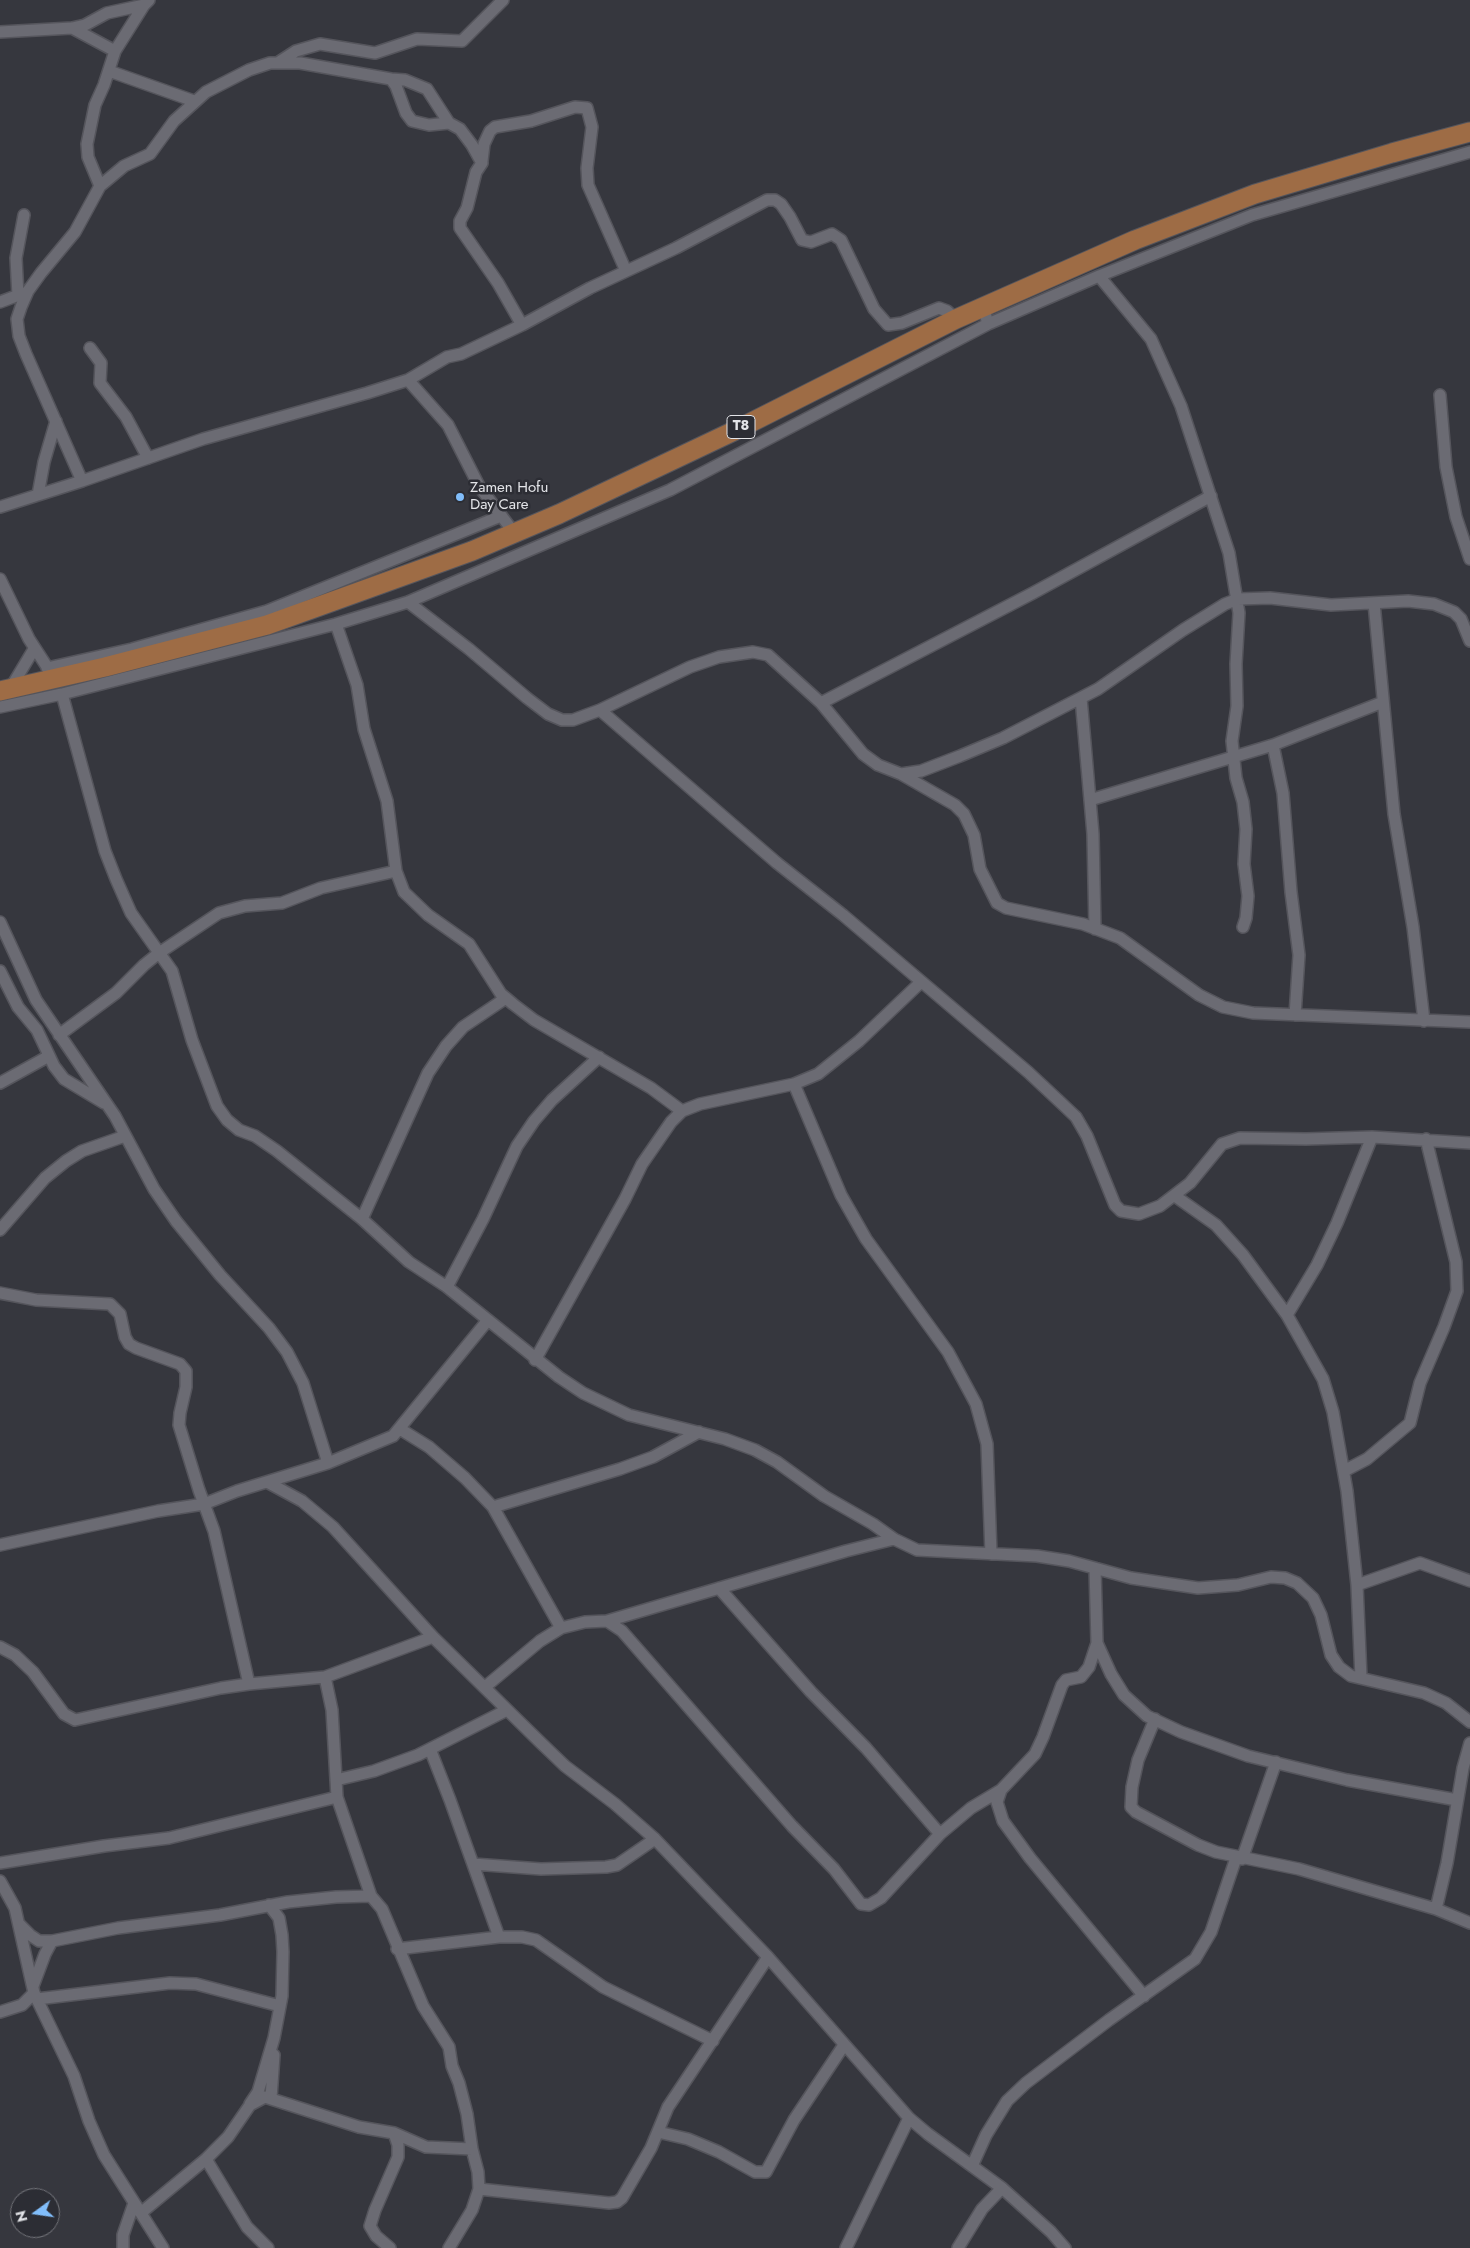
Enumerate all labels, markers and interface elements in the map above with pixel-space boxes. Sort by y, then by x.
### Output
road number: T8 [727,416,755,438]
place label: Zamen Hofu Day Care [470,479,548,514]
marker: Zamen Hofu Day Care [454,491,466,503]
north arrow [10,2188,60,2238]
text: N [10,2209,32,2224]

